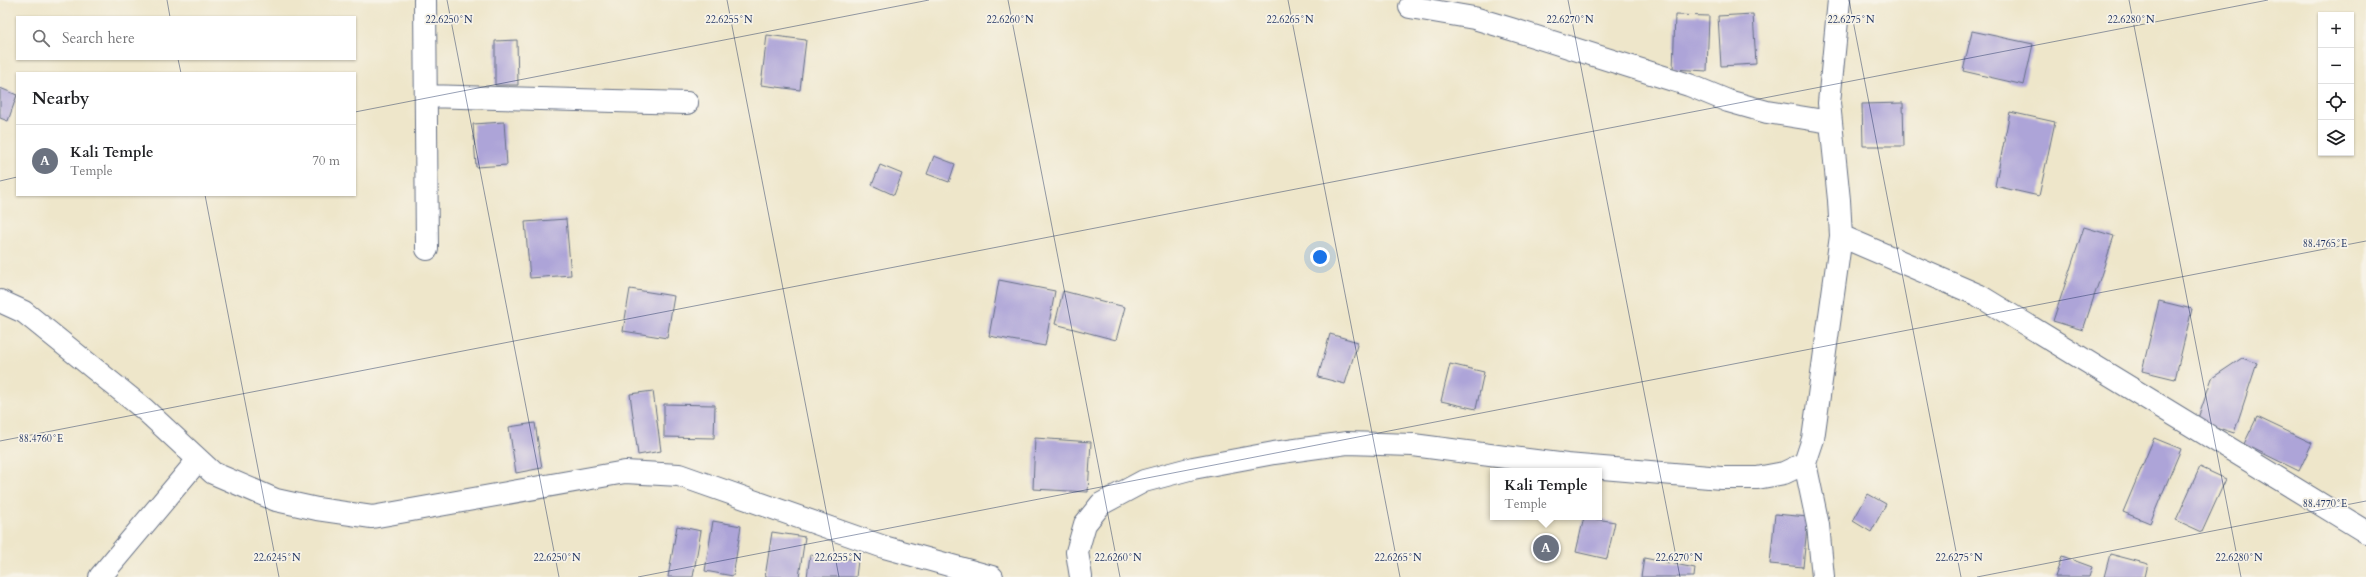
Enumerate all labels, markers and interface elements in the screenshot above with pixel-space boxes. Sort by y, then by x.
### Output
map controls [2318,12,2354,156]
button: + [2318,12,2354,48]
text: 22.6250°N [426,13,473,27]
text: 22.6255°N [706,13,753,27]
text: 22.6260°N [987,13,1034,27]
text: 22.6265°N [1267,13,1314,27]
text: 22.6270°N [1547,13,1594,27]
text: 22.6275°N [1828,13,1875,27]
text: 22.6280°N [2108,13,2155,27]
search box [16,16,356,60]
icon: search [30,27,52,49]
text: Search here [62,28,135,48]
button: − [2318,48,2354,84]
button: locate [2318,84,2354,120]
text: Nearby [32,87,89,110]
button: layers [2318,120,2354,156]
text: Kali Temple [70,142,153,162]
text: A [40,152,50,170]
text: 70 m [312,152,340,170]
text: Temple [70,162,113,180]
text: 88.4765°E [2303,237,2347,251]
your location [1310,247,1330,267]
text: 88.4760°E [19,432,63,446]
popup [1490,468,1602,520]
text: Kali Temple [1504,475,1588,495]
text: Temple [1504,495,1547,513]
text: 88.4770°E [2303,497,2347,511]
pin: A [1533,533,1559,563]
text: 22.6245°N [254,551,301,565]
text: 22.6250°N [534,551,581,565]
text: 22.6255°N [815,551,862,565]
text: 22.6260°N [1095,551,1142,565]
text: 22.6265°N [1375,551,1422,565]
text: 22.6270°N [1656,551,1703,565]
text: 22.6275°N [1936,551,1983,565]
text: 22.6280°N [2216,551,2263,565]

